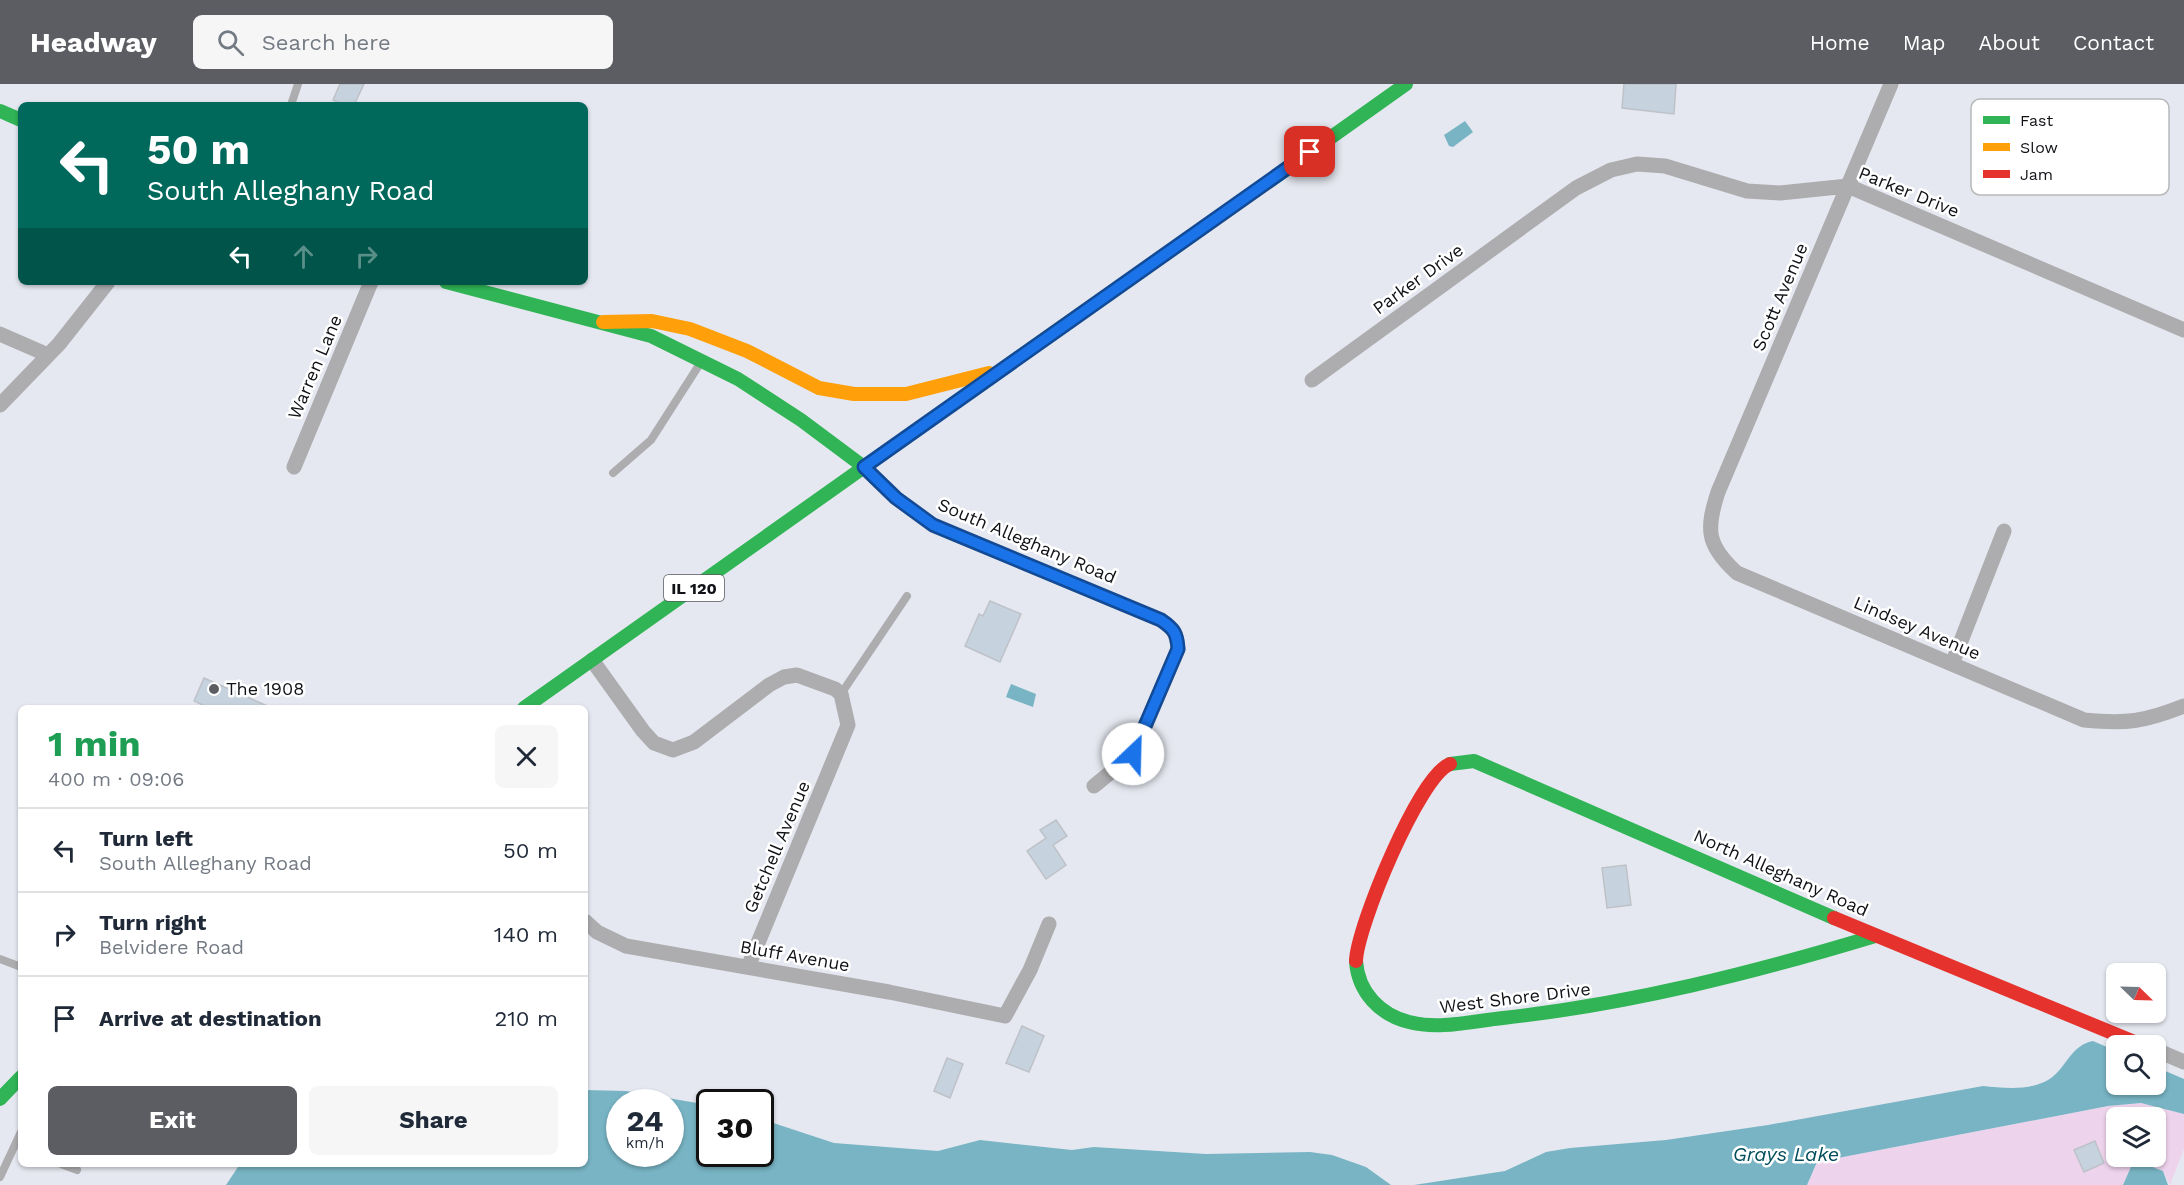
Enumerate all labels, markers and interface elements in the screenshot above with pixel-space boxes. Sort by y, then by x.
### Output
search box [193,15,613,69]
text: Headway [30,26,157,59]
icon: search [214,26,247,59]
text: Search here [262,30,391,55]
text: Home [1810,30,1870,55]
text: Map [1903,30,1946,55]
text: About [1979,30,2040,55]
text: Contact [2073,30,2154,55]
legend [1971,99,2169,195]
text: Fast [2020,111,2053,130]
text: 50 m [147,125,250,174]
icon: left [48,126,126,204]
pin [1284,126,1335,177]
icon: arrive [1293,135,1326,168]
text: Slow [2020,138,2058,157]
street label: Parker Drive [1856,162,1963,221]
text: Jam [2020,165,2053,184]
text: South Alleghany Road [147,175,434,207]
street label: Parker Drive [1368,239,1467,318]
icon: left [224,240,257,273]
icon: ahead [287,240,320,273]
icon: right [350,240,383,273]
street label: Scott Avenue [1747,240,1812,354]
street label: Warren Lane [283,311,346,422]
street label: South Alleghany Road [935,493,1119,588]
road number: IL 120 [664,575,724,601]
street label: Lindsey Avenue [1851,591,1984,664]
place label: The 1908 [226,678,304,699]
marker: The 1908 [207,682,221,696]
position arrow [1101,722,1165,786]
text: 1 min [48,723,140,765]
button: close [495,725,558,788]
text: 400 m · 09:06 [48,767,184,791]
street label: Getchell Avenue [739,777,814,916]
street label: North Alleghany Road [1691,825,1872,921]
text: Turn left [99,826,193,851]
icon: left [48,834,81,867]
text: 50 m [503,838,558,863]
text: South Alleghany Road [99,851,312,875]
text: Turn right [99,910,206,935]
icon: right [48,918,81,951]
text: 140 m [494,922,558,947]
text: Belvidere Road [99,935,244,959]
street label: Bluff Avenue [739,936,852,975]
north arrow [2106,963,2166,1023]
map controls [2106,963,2166,1167]
street label: West Shore Drive [1438,978,1592,1017]
icon: arrive [48,1002,81,1035]
text: Arrive at destination [99,1006,322,1031]
text: 210 m [494,1006,558,1031]
button: search [2106,1035,2166,1095]
button: Exit [48,1086,297,1155]
button: Share [309,1086,558,1155]
speed limit sign: 30 [696,1089,774,1167]
text: 24 [627,1103,663,1138]
button: layers [2106,1107,2166,1167]
text: km/h [626,1134,664,1152]
water label: Grays Lake [1733,1142,1839,1166]

